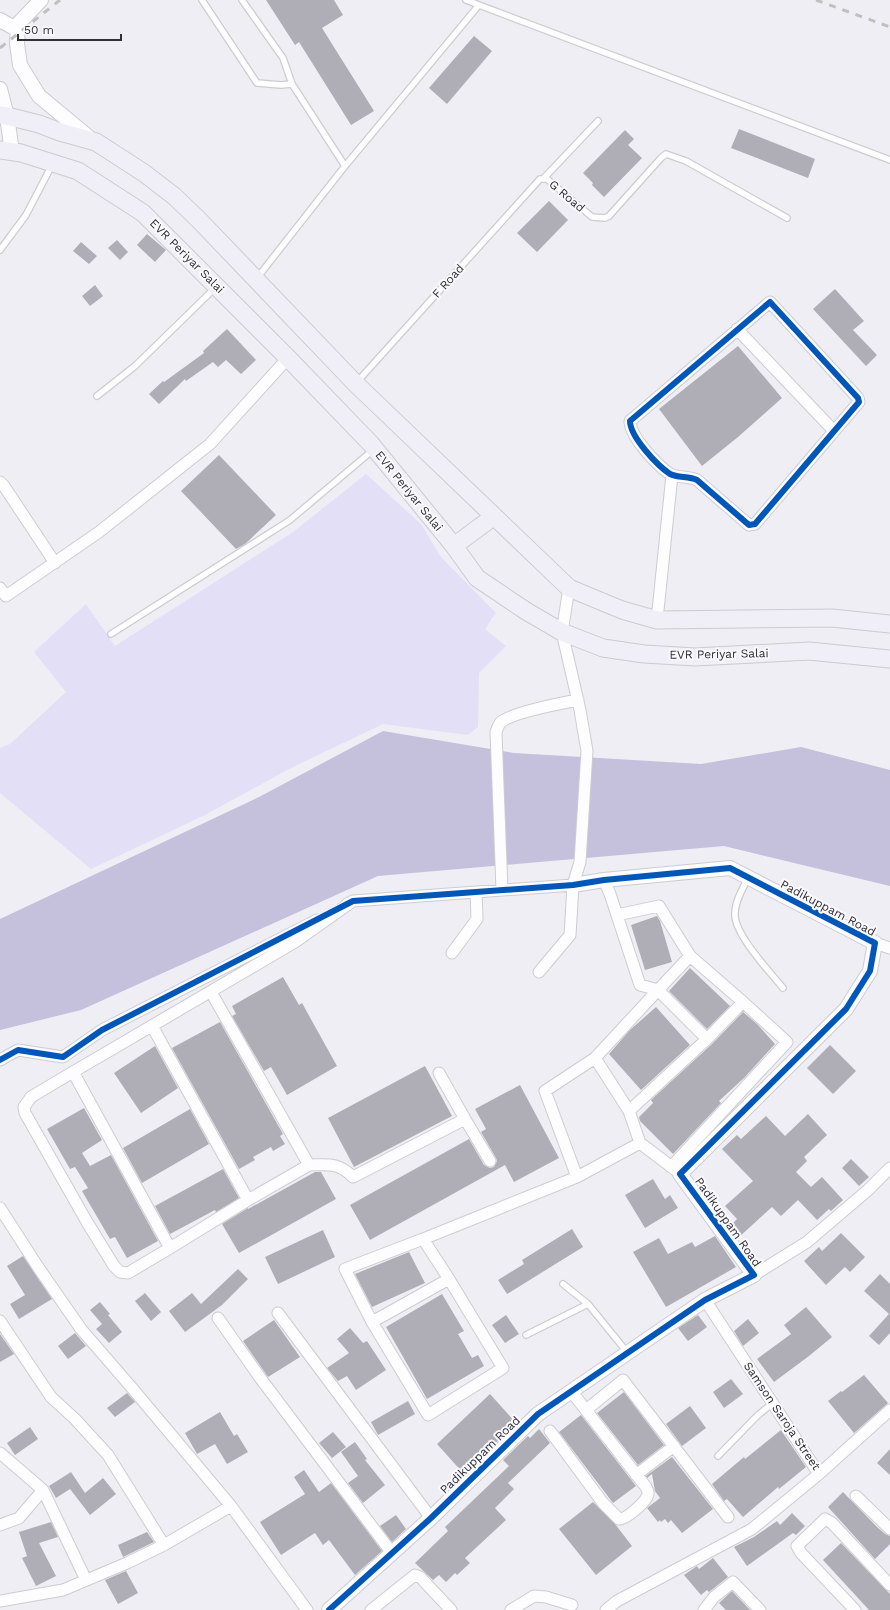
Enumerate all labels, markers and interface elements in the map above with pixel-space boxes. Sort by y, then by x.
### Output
scale bar [18,16,121,42]
text: 50 m [24,23,54,37]
street label: G Road [546,177,588,215]
street label: EVR Periyar Salai [147,216,227,296]
street label: F Road [429,261,467,301]
street label: EVR Periyar Salai [372,448,446,534]
street label: EVR Periyar Salai [669,646,769,662]
street label: Padikuppam Road [778,877,878,939]
street label: Padikuppam Road [692,1175,764,1269]
street label: Samson Saroja Street [741,1359,823,1473]
street label: Padikuppam Road [437,1413,523,1497]

